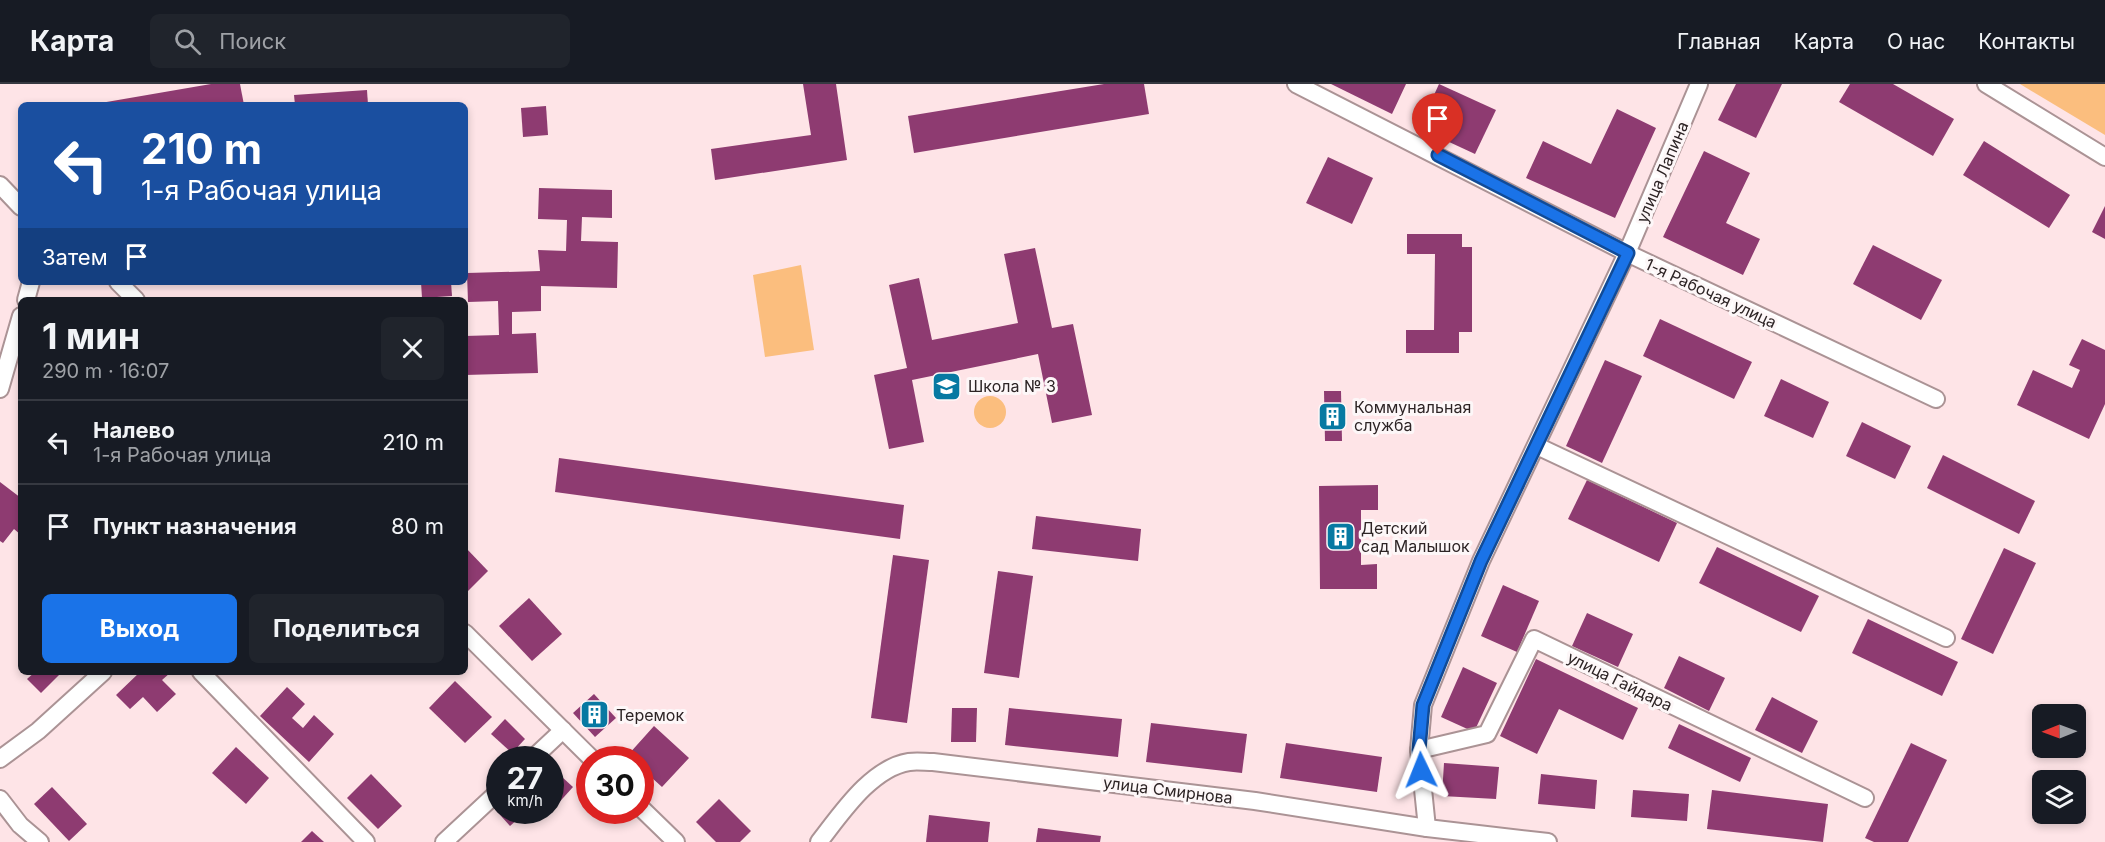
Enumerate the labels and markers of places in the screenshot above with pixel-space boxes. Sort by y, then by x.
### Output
pin [1412,93,1463,155]
school or university icon: Школа № 3 [931,370,963,402]
place label: Школа № 3 [968,376,1056,396]
place label: Коммунальная служба [1354,397,1471,435]
building icon: Коммунальная служба [1317,400,1349,432]
place label: Детский сад Малышок [1361,518,1470,556]
building icon: Детский сад Малышок [1324,521,1356,553]
building icon: Теремок [579,699,611,731]
place label: Теремок [616,705,684,725]

